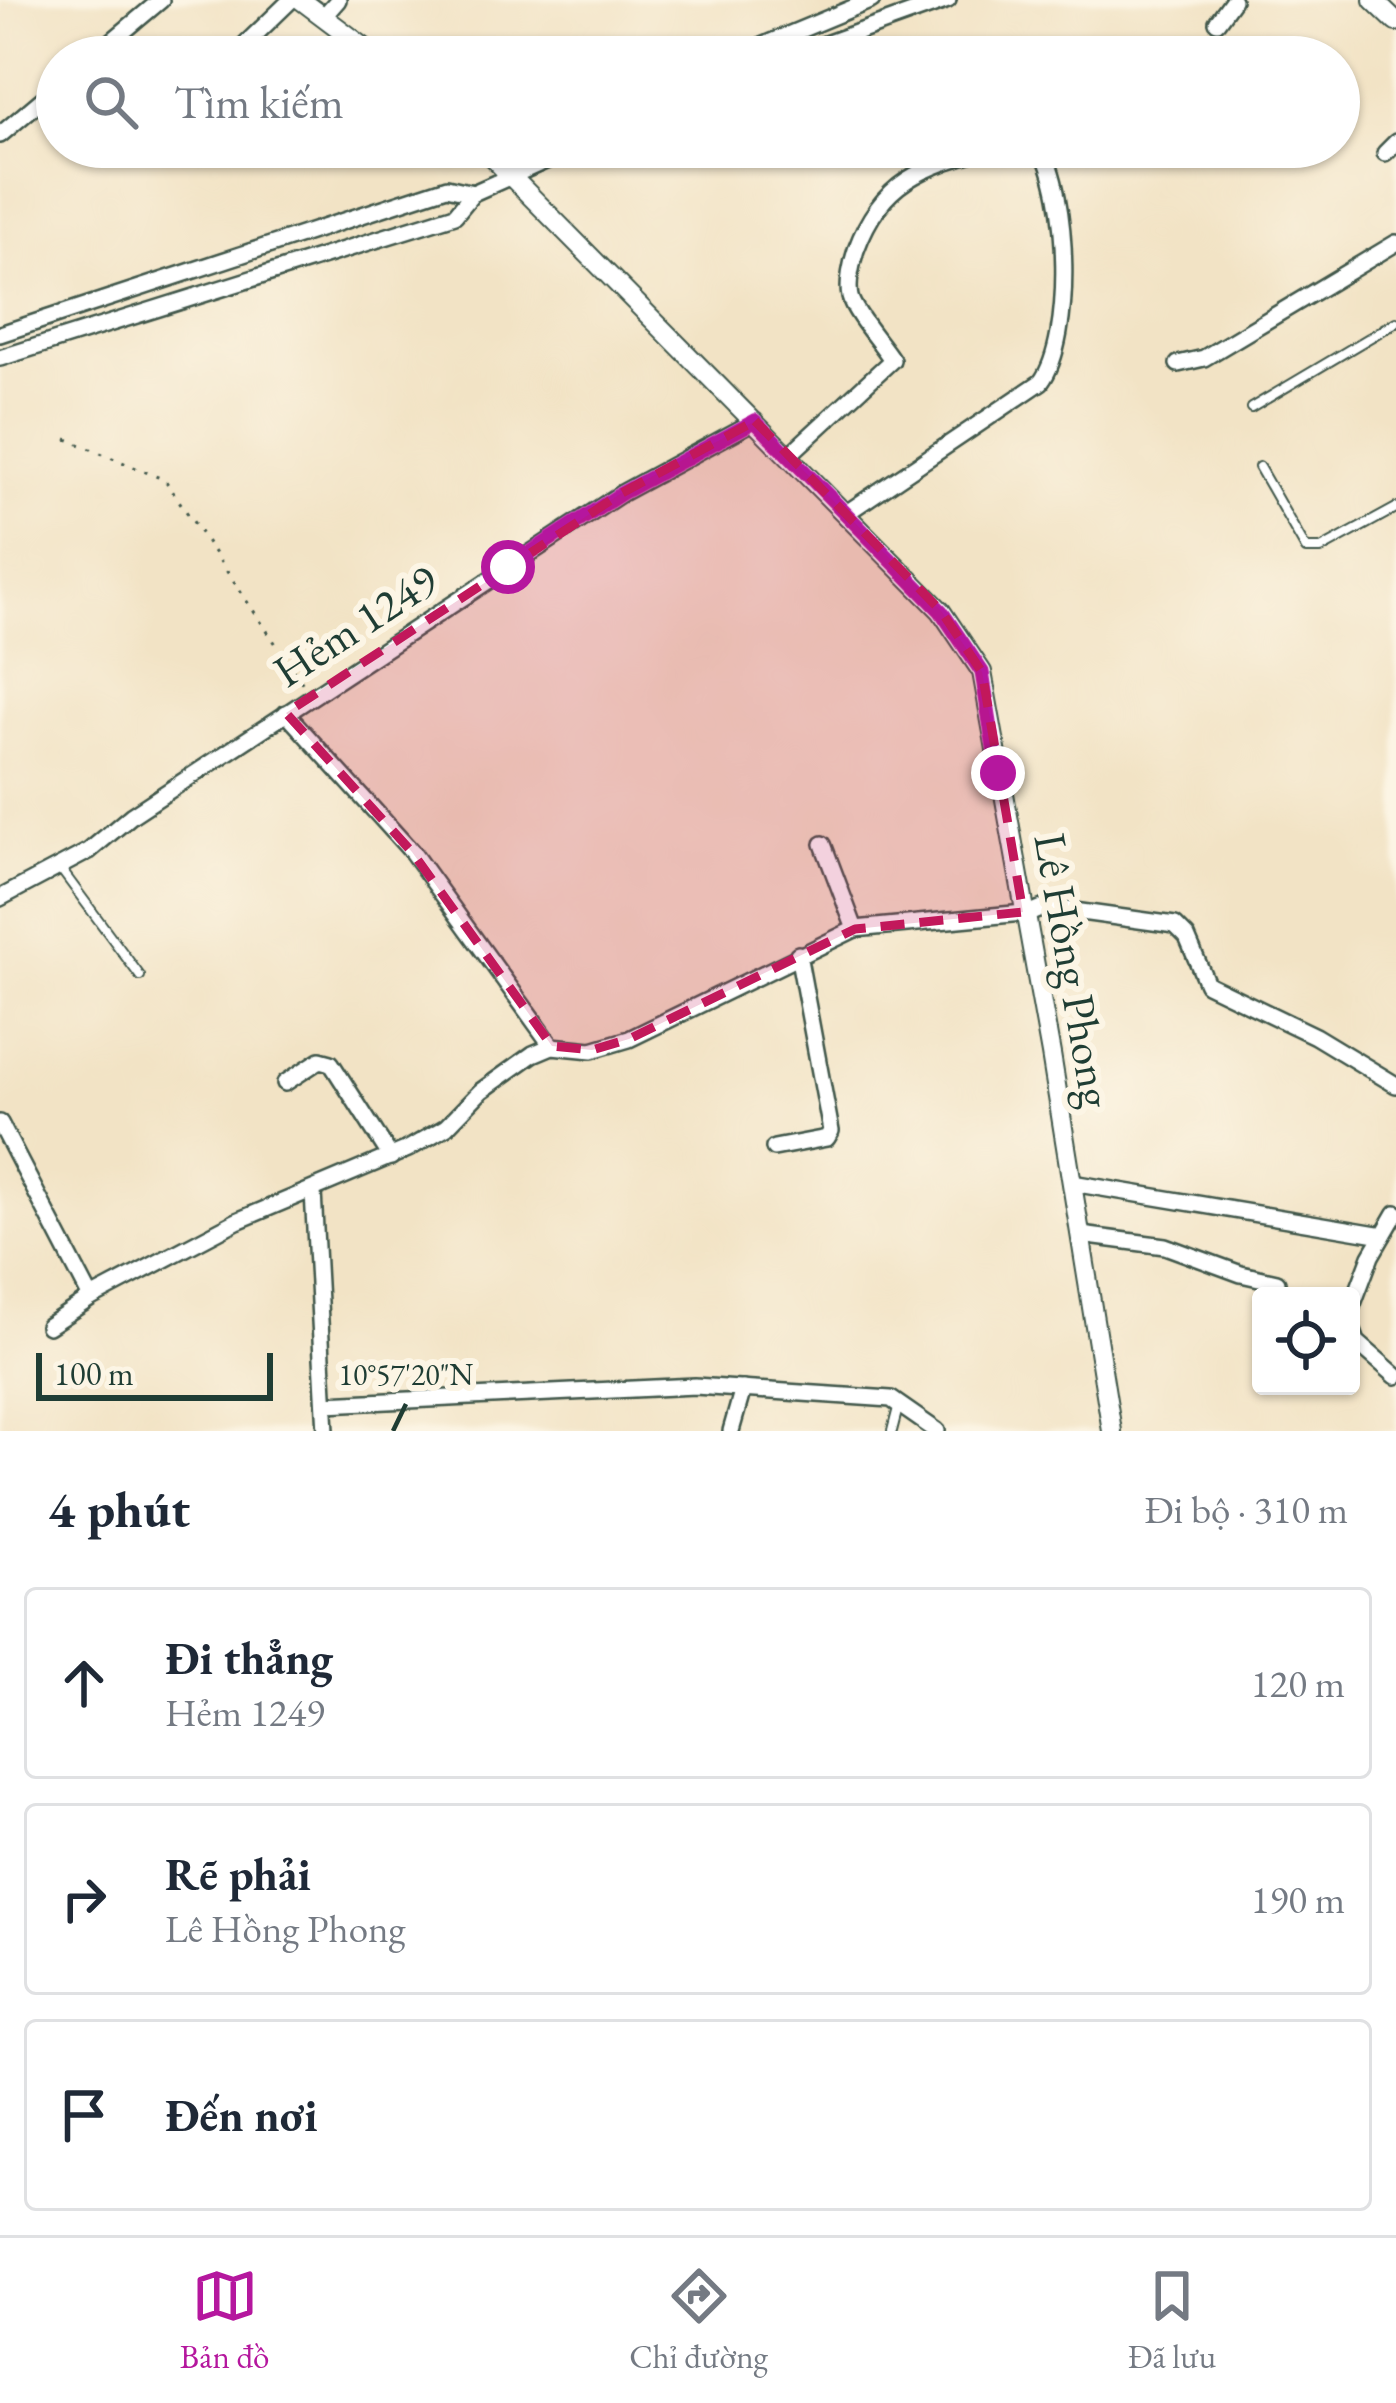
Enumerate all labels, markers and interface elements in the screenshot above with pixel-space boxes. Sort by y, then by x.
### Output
search box [36,36,1360,168]
icon: search [78,69,144,135]
text: Tìm kiếm [174,73,344,131]
route start [481,540,535,594]
street label: Hẻm 1249 [262,550,448,700]
route end [971,746,1025,800]
street label: Lê Hồng Phong [1021,828,1127,1112]
map controls [1252,1287,1360,1395]
button: locate [1252,1287,1360,1395]
scale bar [36,1347,273,1400]
text: 100 m [54,1352,134,1395]
text: 10°57'20"N [339,1355,474,1394]
text: 4 phút [48,1476,190,1542]
text: Đi bộ · 310 m [1144,1484,1348,1535]
text: Đi thẳng [165,1629,333,1687]
icon: ahead [51,1650,117,1716]
text: 120 m [1251,1658,1345,1709]
text: Hẻm 1249 [165,1687,325,1738]
text: Rẽ phải [165,1845,311,1903]
icon: right [51,1866,117,1932]
text: 190 m [1251,1874,1345,1925]
text: Lê Hồng Phong [165,1903,406,1954]
icon: arrive [51,2082,117,2148]
text: Đến nơi [165,2086,318,2144]
tab: Bản đồ [180,2263,269,2378]
tab: Chỉ đường [629,2263,768,2378]
tab: Đã lưu [1128,2263,1216,2378]

